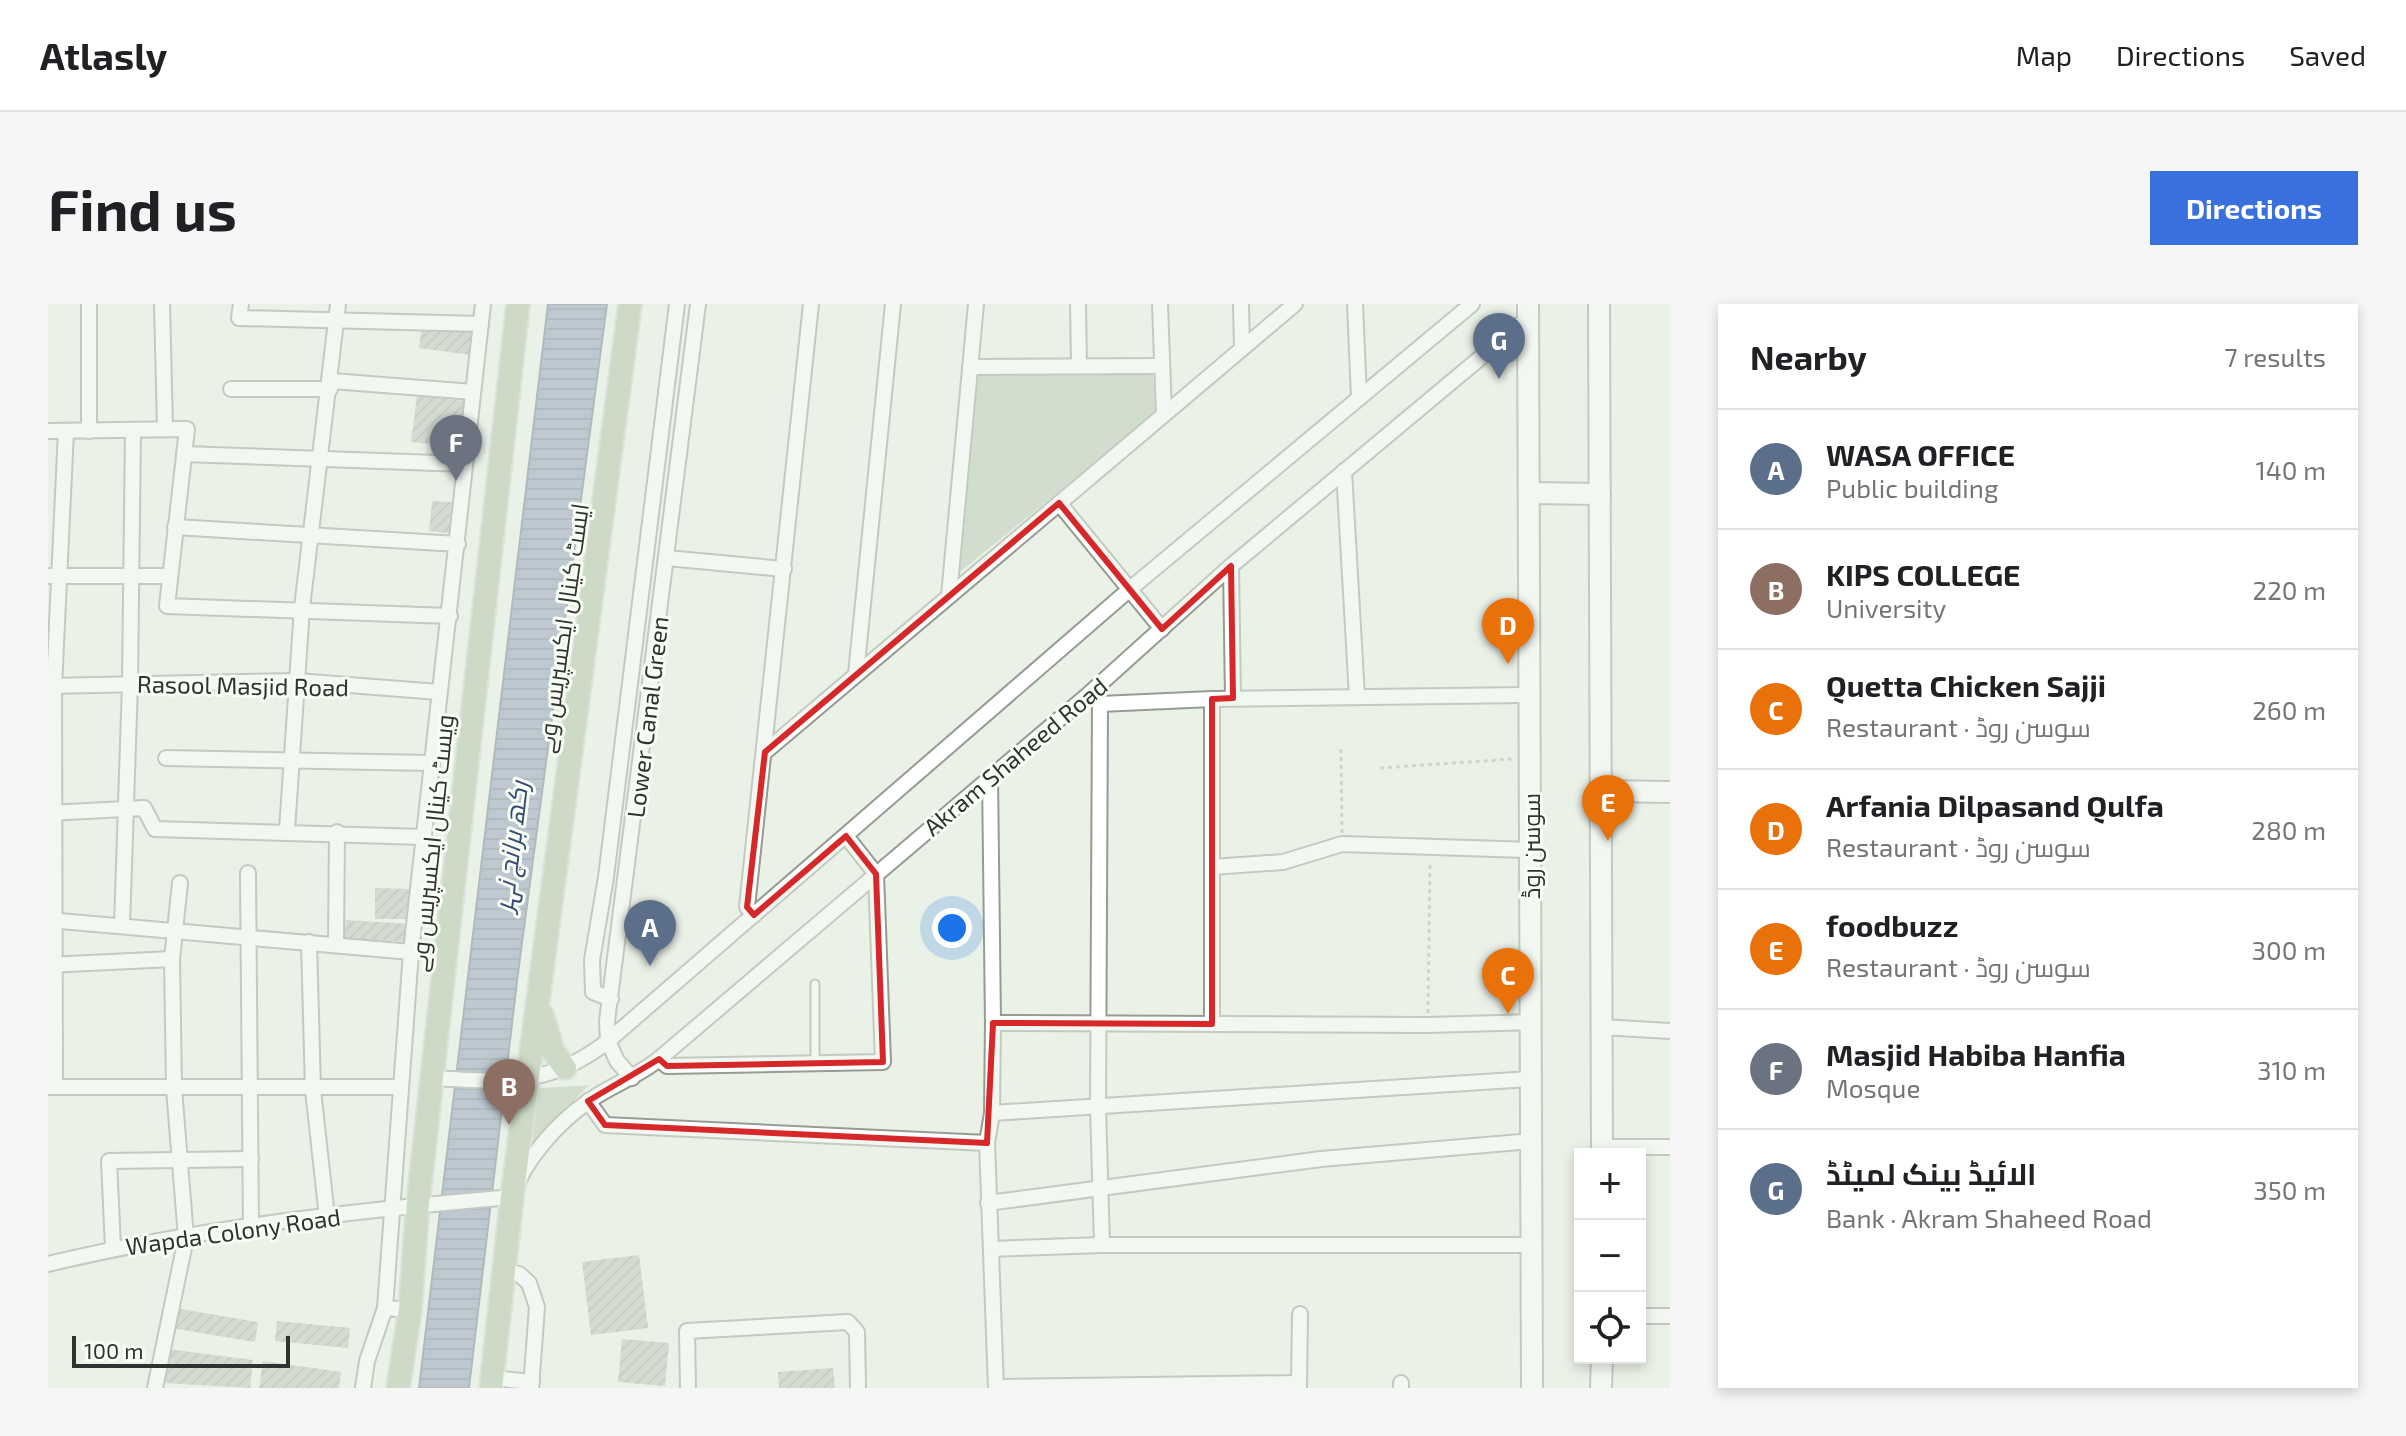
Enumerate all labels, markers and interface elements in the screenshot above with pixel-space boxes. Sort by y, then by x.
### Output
text: Atlasly [40,32,167,78]
text: Map [2016,38,2072,72]
text: Directions [2116,38,2245,72]
text: Saved [2289,38,2366,72]
button: Directions [2150,171,2358,245]
text: Find us [48,175,237,242]
pin: G [1473,313,1525,379]
text: Nearby [1750,336,1867,377]
text: 7 results [2224,341,2326,372]
pin: F [430,415,482,481]
text: WASA OFFICE [1826,436,2015,472]
text: A [1768,454,1784,485]
text: 140 m [2255,454,2326,485]
text: Public building [1826,472,1998,503]
street label: ایسٹ کینال ایکسپریس وے [530,501,597,755]
text: KIPS COLLEGE [1826,556,2020,592]
text: B [1768,574,1784,605]
text: 220 m [2253,574,2326,605]
text: University [1826,592,1946,623]
pin: D [1482,598,1534,664]
street label: Lower Canal Green [620,615,674,819]
text: Quetta Chicken Sajji [1826,667,2106,703]
street label: Rasool Masjid Road [137,669,349,701]
street label: Akram Shaheed Road [917,671,1113,841]
text: C [1768,694,1784,725]
text: 260 m [2252,694,2326,725]
text: Restaurant · سوسن روڈ [1826,711,2091,742]
street label: ویسٹ کینال ایکسپریس وے [403,713,462,973]
pin: E [1582,775,1634,841]
water label: رکھ برانچ نہر [486,777,538,916]
text: Arfania Dilpasand Qulfa [1826,787,2164,823]
street label: سوسن روڈ [1516,793,1546,899]
text: D [1767,814,1785,845]
text: 280 m [2251,814,2326,845]
text: Restaurant · سوسن روڈ [1826,831,2091,862]
pin: A [624,900,676,966]
text: foodbuzz [1826,907,1958,943]
your location [932,908,972,948]
text: E [1768,934,1784,965]
text: 300 m [2252,934,2326,965]
pin: C [1482,948,1534,1014]
text: Restaurant · سوسن روڈ [1826,951,2091,982]
text: Masjid Habiba Hanfia [1826,1036,2126,1072]
text: F [1769,1054,1783,1085]
text: 310 m [2257,1054,2326,1085]
pin: B [483,1059,535,1125]
text: Mosque [1826,1072,1920,1103]
map controls [1574,1148,1646,1364]
button: + [1574,1148,1646,1220]
text: الائیڈ بینک لمیٹڈ [1826,1155,2037,1191]
text: G [1768,1174,1784,1205]
text: 350 m [2253,1174,2326,1205]
street label: Wapda Colony Road [124,1202,342,1260]
text: Bank · Akram Shaheed Road [1826,1202,2152,1233]
button: − [1574,1220,1646,1292]
button: locate [1574,1292,1646,1364]
scale bar [72,1332,290,1368]
text: 100 m [84,1337,143,1363]

